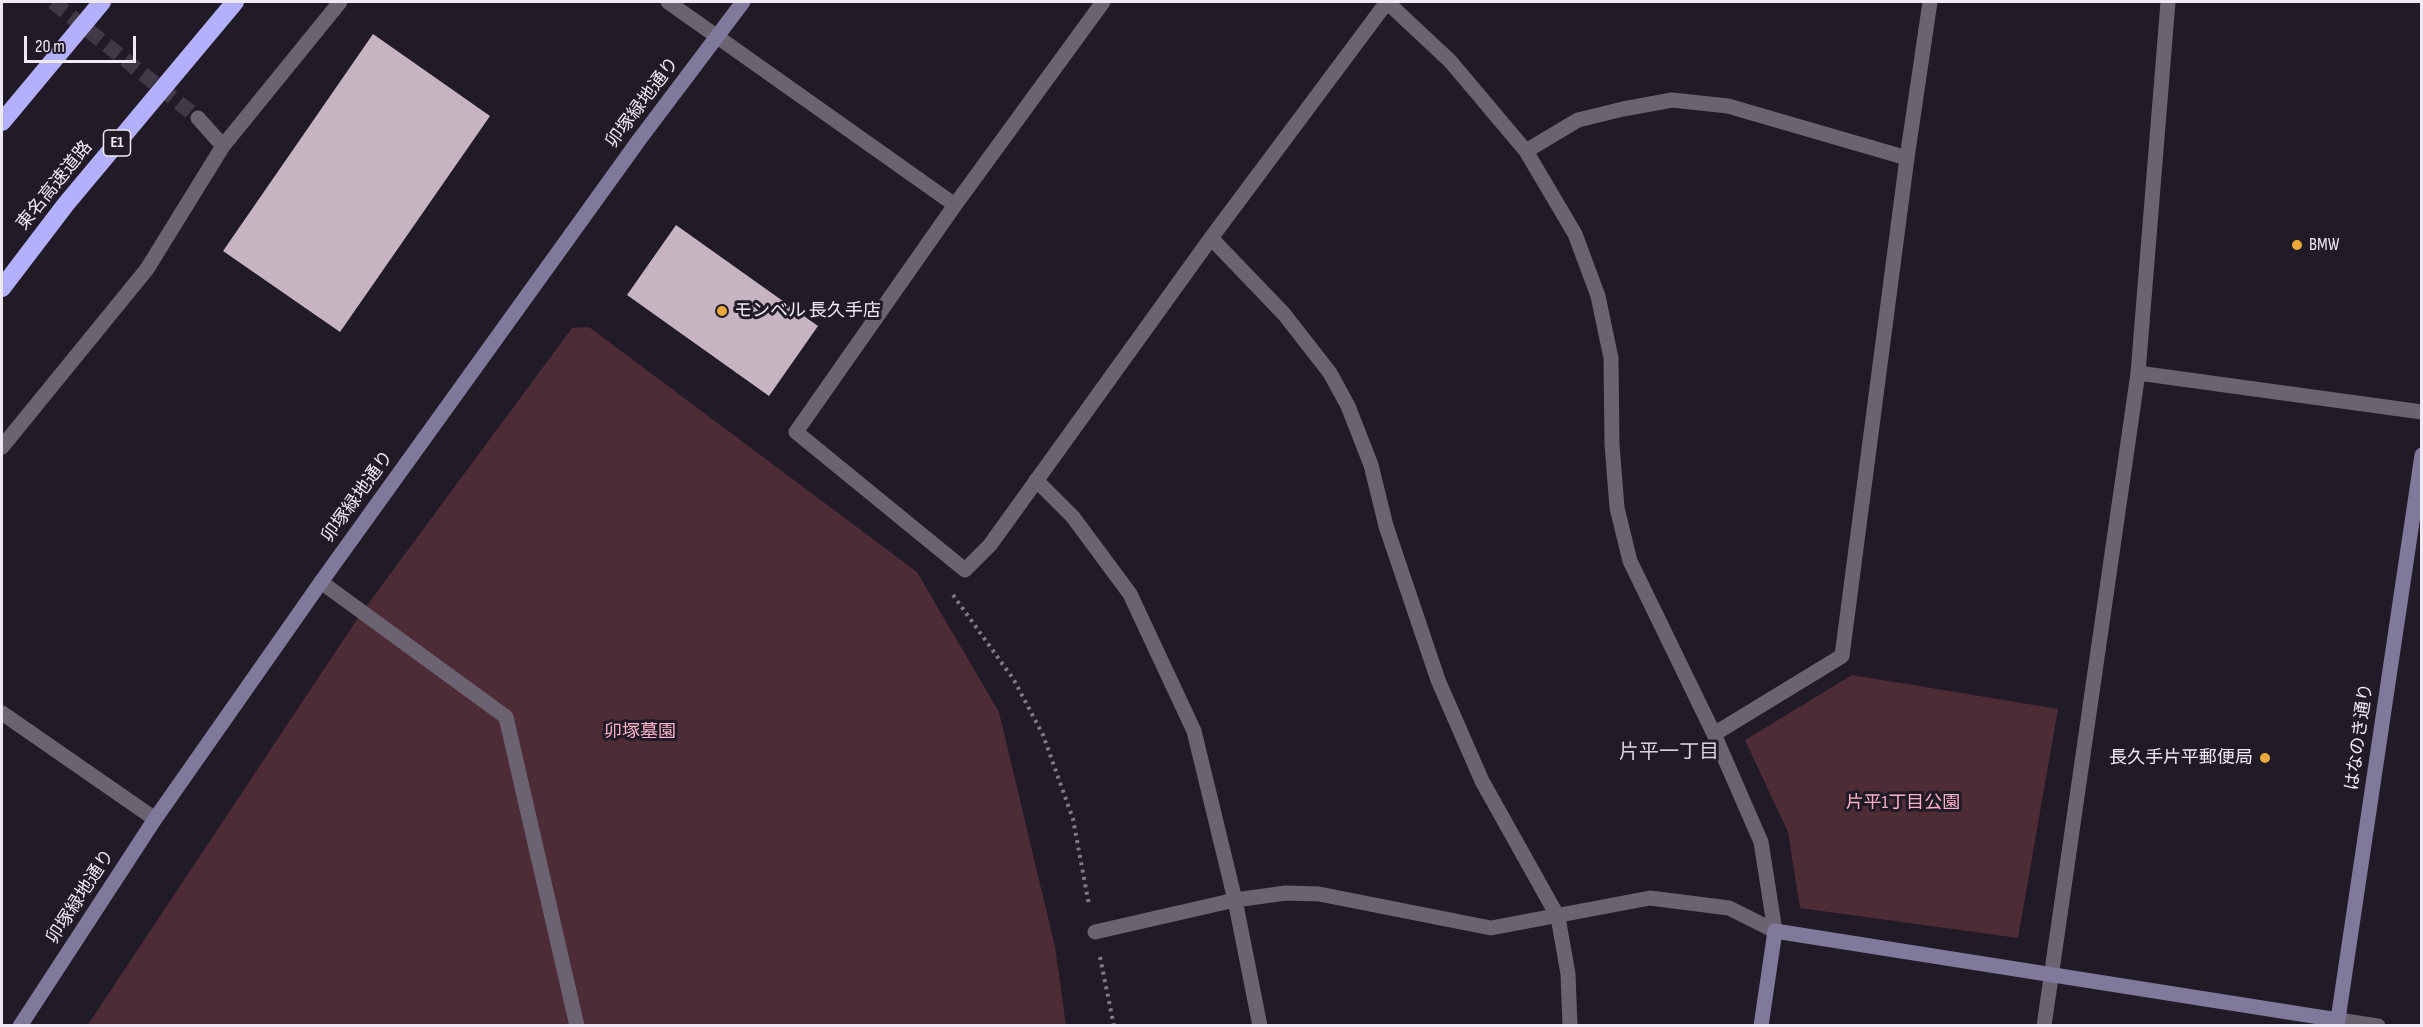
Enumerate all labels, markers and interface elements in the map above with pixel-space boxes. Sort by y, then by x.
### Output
scale bar [27,24,140,62]
text: 20 m [35,36,65,57]
street label: 卯塚緑地通り [602,53,684,153]
road number: E1 [104,130,130,156]
street label: 東名高速道路 [13,137,97,235]
place label: BMW [2309,234,2339,256]
marker: BMW [2290,238,2304,252]
place label: モンベル 長久手店 [734,300,881,322]
marker: モンベル 長久手店 [715,304,729,318]
street label: 卯塚緑地通り [318,447,398,547]
street label: はなのき通り [2342,682,2378,792]
park label: 卯塚墓園 [604,721,676,743]
district label: 片平一丁目 [1619,741,1719,765]
place label: 長久手片平郵便局 [2109,747,2253,769]
marker: 長久手片平郵便局 [2258,751,2272,765]
park label: 片平1丁目公園 [1846,792,1960,814]
street label: 卯塚緑地通り [43,846,119,948]

